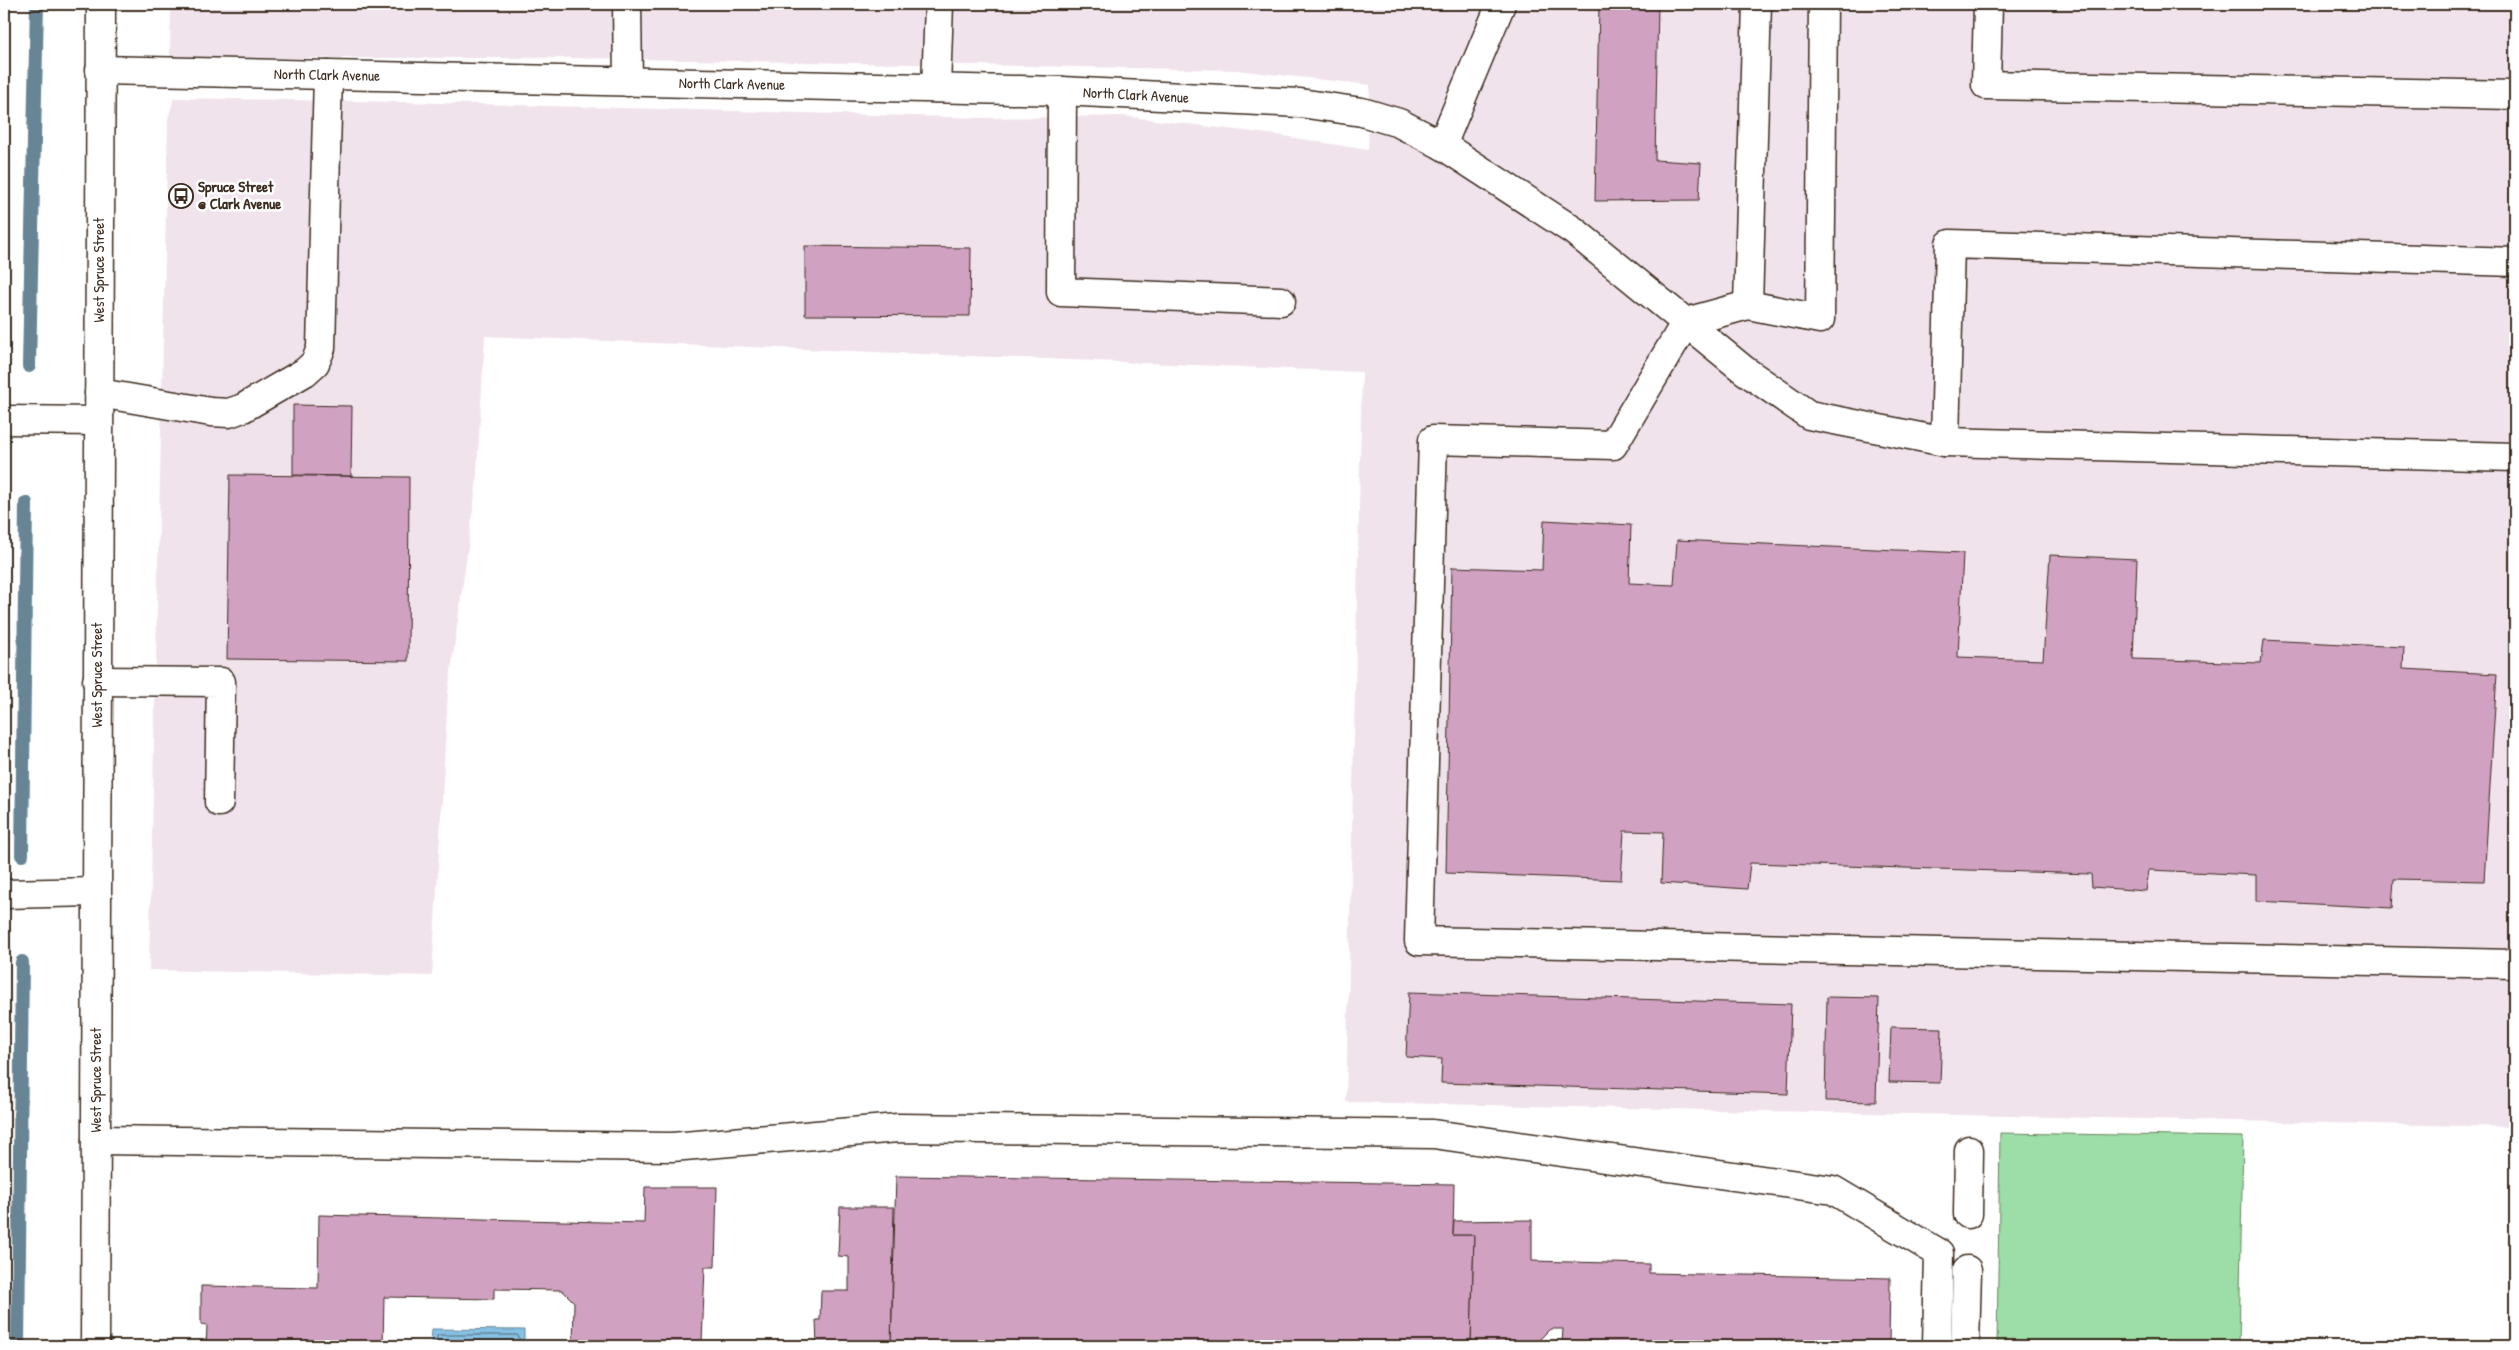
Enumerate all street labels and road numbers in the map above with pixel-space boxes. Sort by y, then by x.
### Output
street label: North Clark Avenue [274,63,380,86]
street label: North Clark Avenue [679,72,785,95]
street label: North Clark Avenue [1082,81,1190,108]
street label: West Spruce Street [88,217,109,322]
street label: West Spruce Street [86,622,107,727]
street label: West Spruce Street [85,1027,106,1132]

